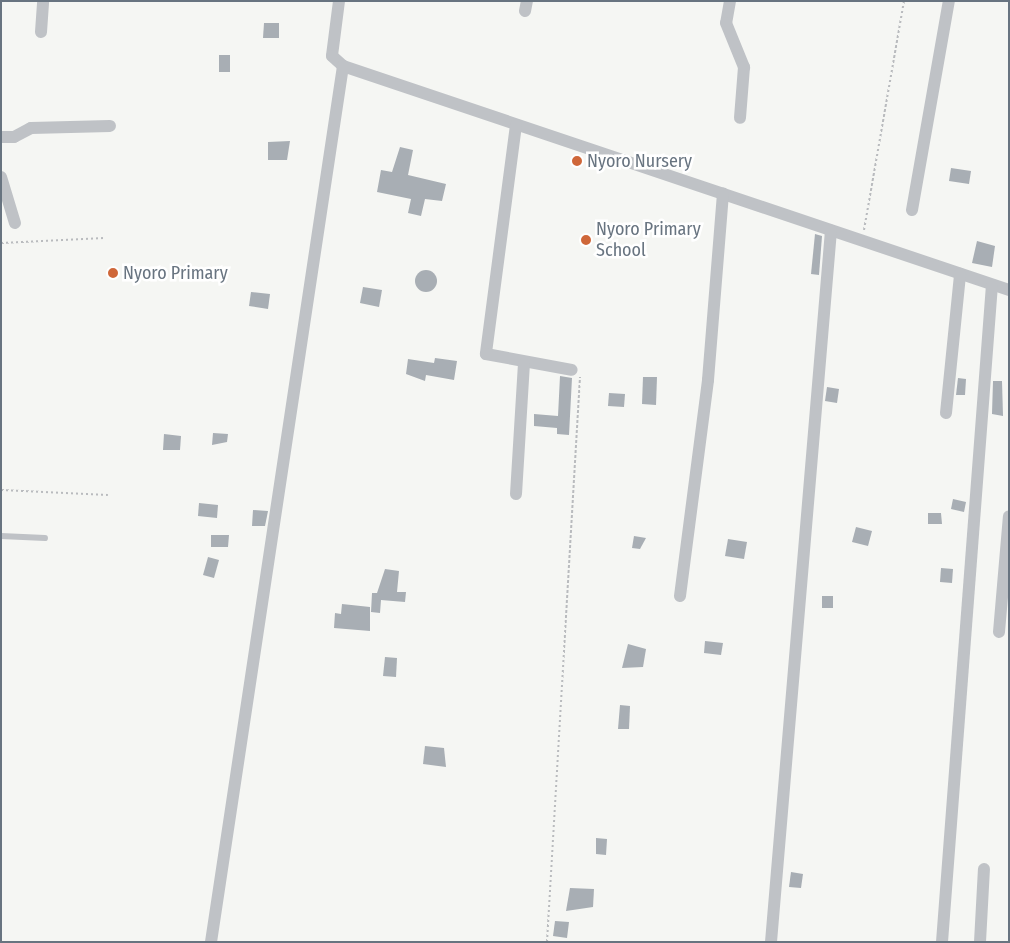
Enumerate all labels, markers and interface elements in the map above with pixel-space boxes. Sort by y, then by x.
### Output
place label: Nyoro Nursery [587,150,692,172]
marker: Nyoro Nursery [571,155,583,167]
place label: Nyoro Primary School [596,219,701,262]
marker: Nyoro Primary School [580,234,592,246]
place label: Nyoro Primary [123,262,228,284]
marker: Nyoro Primary [107,267,119,279]

